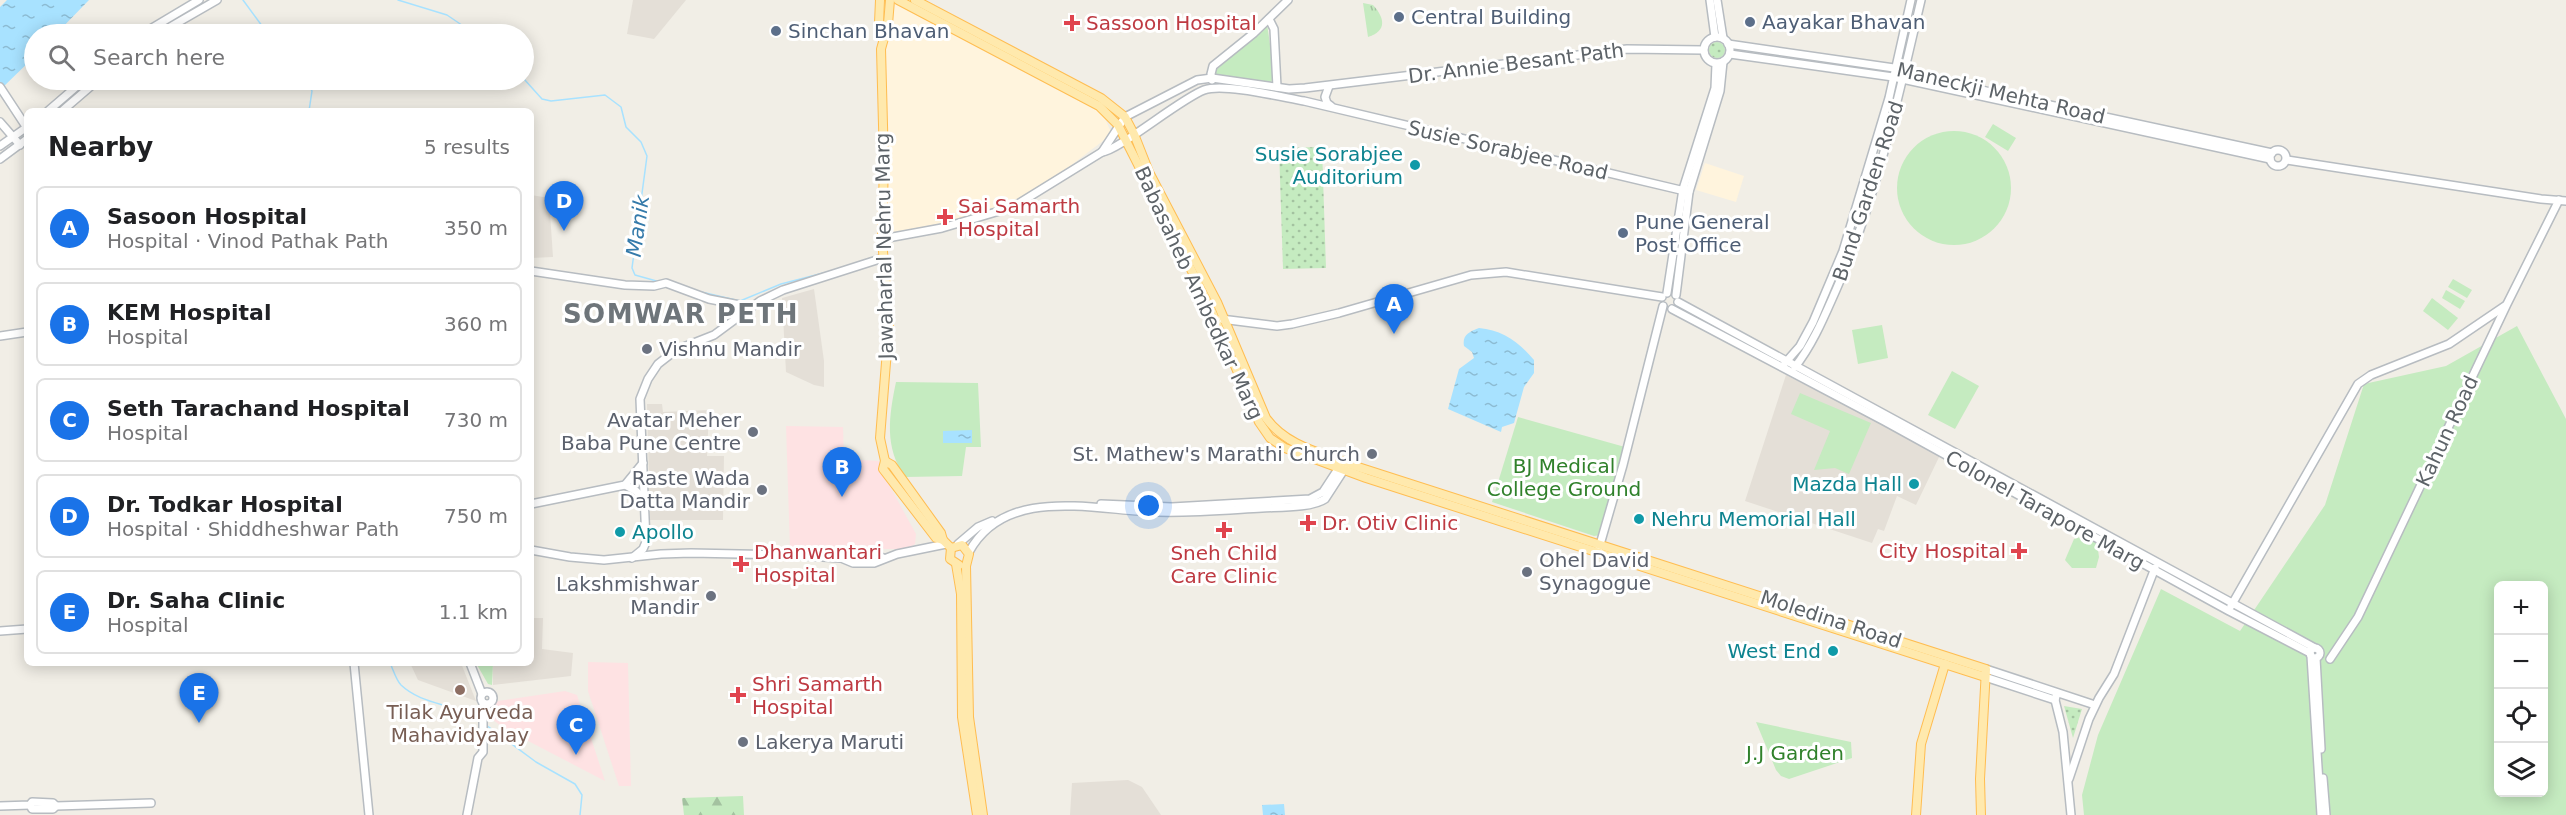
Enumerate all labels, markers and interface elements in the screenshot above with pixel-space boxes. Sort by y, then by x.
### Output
place label: Central Building [1411,5,1571,29]
marker: Central Building [1392,10,1406,24]
place label: Aayakar Bhavan [1762,10,1926,34]
place label: Sassoon Hospital [1086,11,1257,35]
marker: Sassoon Hospital [1063,14,1081,32]
marker: Aayakar Bhavan [1743,15,1757,29]
place label: Sinchan Bhavan [788,19,949,43]
search box [24,24,534,90]
marker: Sinchan Bhavan [769,24,783,38]
street label: Dr. Annie Besant Path [1407,38,1625,88]
icon: search [45,41,78,74]
text: Search here [93,45,225,70]
street label: Maneckji Mehta Road [1894,57,2108,129]
street label: Bund Garden Road [1828,98,1908,284]
street label: Susie Sorabjee Road [1406,115,1610,185]
text: Nearby [48,132,153,162]
street label: Jawaharlal Nehru Marg [870,132,898,362]
text: 5 results [424,135,510,159]
place label: Susie Sorabjee Auditorium [1255,142,1403,189]
marker: Susie Sorabjee Auditorium [1408,158,1422,172]
street label: Babasaheb Ambedkar Marg [1130,163,1268,423]
pin: D [544,182,584,231]
water label: Manik [622,193,654,259]
place label: Sai Samarth Hospital [958,194,1080,241]
text: Sasoon Hospital [107,204,307,229]
marker: Sai Samarth Hospital [936,208,954,226]
place label: Pune General Post Office [1635,210,1770,257]
text: A [62,216,77,240]
text: 350 m [444,216,508,240]
marker: Pune General Post Office [1616,226,1630,240]
text: Hospital · Vinod Pathak Path [107,229,389,253]
pin: A [1374,284,1414,334]
district label: SOMWAR PETH [563,299,799,329]
text: KEM Hospital [107,300,271,325]
text: B [62,312,77,336]
text: 360 m [444,312,508,336]
text: Hospital [107,325,189,349]
place label: Vishnu Mandir [659,337,802,361]
marker: Vishnu Mandir [640,342,654,356]
street label: Kahun Road [2411,372,2483,490]
text: Seth Tarachand Hospital [107,396,410,421]
text: C [62,408,77,432]
text: 730 m [444,408,508,432]
place label: Avatar Meher Baba Pune Centre [561,408,742,455]
text: Hospital [107,421,189,445]
marker: Avatar Meher Baba Pune Centre [746,425,760,439]
place label: St. Mathew's Marathi Church [1073,442,1360,466]
street label: Colonel Tarapore Marg [1941,445,2149,575]
marker: St. Mathew's Marathi Church [1365,447,1379,461]
pin: B [822,448,862,497]
park label: BJ Medical College Ground [1487,454,1641,501]
place label: Raste Wada Datta Mandir [619,466,751,513]
place label: Mazda Hall [1792,472,1902,496]
marker: Mazda Hall [1907,477,1921,491]
marker: Raste Wada Datta Mandir [755,483,769,497]
your location [1134,491,1163,520]
text: Dr. Todkar Hospital [107,492,343,517]
text: D [61,504,78,528]
text: 750 m [444,504,508,528]
place label: Nehru Memorial Hall [1651,507,1856,531]
place label: Dr. Otiv Clinic [1322,511,1458,535]
marker: Nehru Memorial Hall [1632,512,1646,526]
marker: Dr. Otiv Clinic [1299,514,1317,532]
text: Hospital · Shiddheshwar Path [107,517,399,541]
place label: Apollo [632,520,694,544]
marker: Sneh Child Care Clinic [1215,521,1233,539]
marker: Apollo [613,525,627,539]
place label: City Hospital [1879,539,2006,563]
place label: Dhanwantari Hospital [754,540,882,587]
place label: Sneh Child Care Clinic [1170,541,1278,588]
marker: City Hospital [2010,542,2028,560]
place label: Ohel David Synagogue [1539,548,1651,595]
marker: Dhanwantari Hospital [732,555,750,573]
marker: Ohel David Synagogue [1520,565,1534,579]
place label: Lakshmishwar Mandir [556,572,700,619]
map controls [2494,581,2548,797]
button: + [2494,581,2548,635]
street label: Moledina Road [1757,585,1905,653]
text: Dr. Saha Clinic [107,588,285,613]
marker: Lakshmishwar Mandir [704,589,718,603]
text: E [63,600,76,624]
text: 1.1 km [439,600,508,624]
text: Hospital [107,613,189,637]
button: − [2494,635,2548,689]
place label: West End [1727,639,1821,663]
marker: West End [1826,644,1840,658]
place label: Shri Samarth Hospital [752,672,883,719]
pin: E [180,674,218,723]
marker: Tilak Ayurveda Mahavidyalay [453,683,467,697]
marker: Shri Samarth Hospital [729,686,747,704]
button: locate [2494,689,2548,743]
place label: Tilak Ayurveda Mahavidyalay [385,700,534,747]
pin: C [556,706,596,755]
place label: Lakerya Maruti [755,730,904,754]
marker: Lakerya Maruti [736,735,750,749]
park label: J.J Garden [1744,741,1844,765]
button: layers [2494,743,2548,797]

